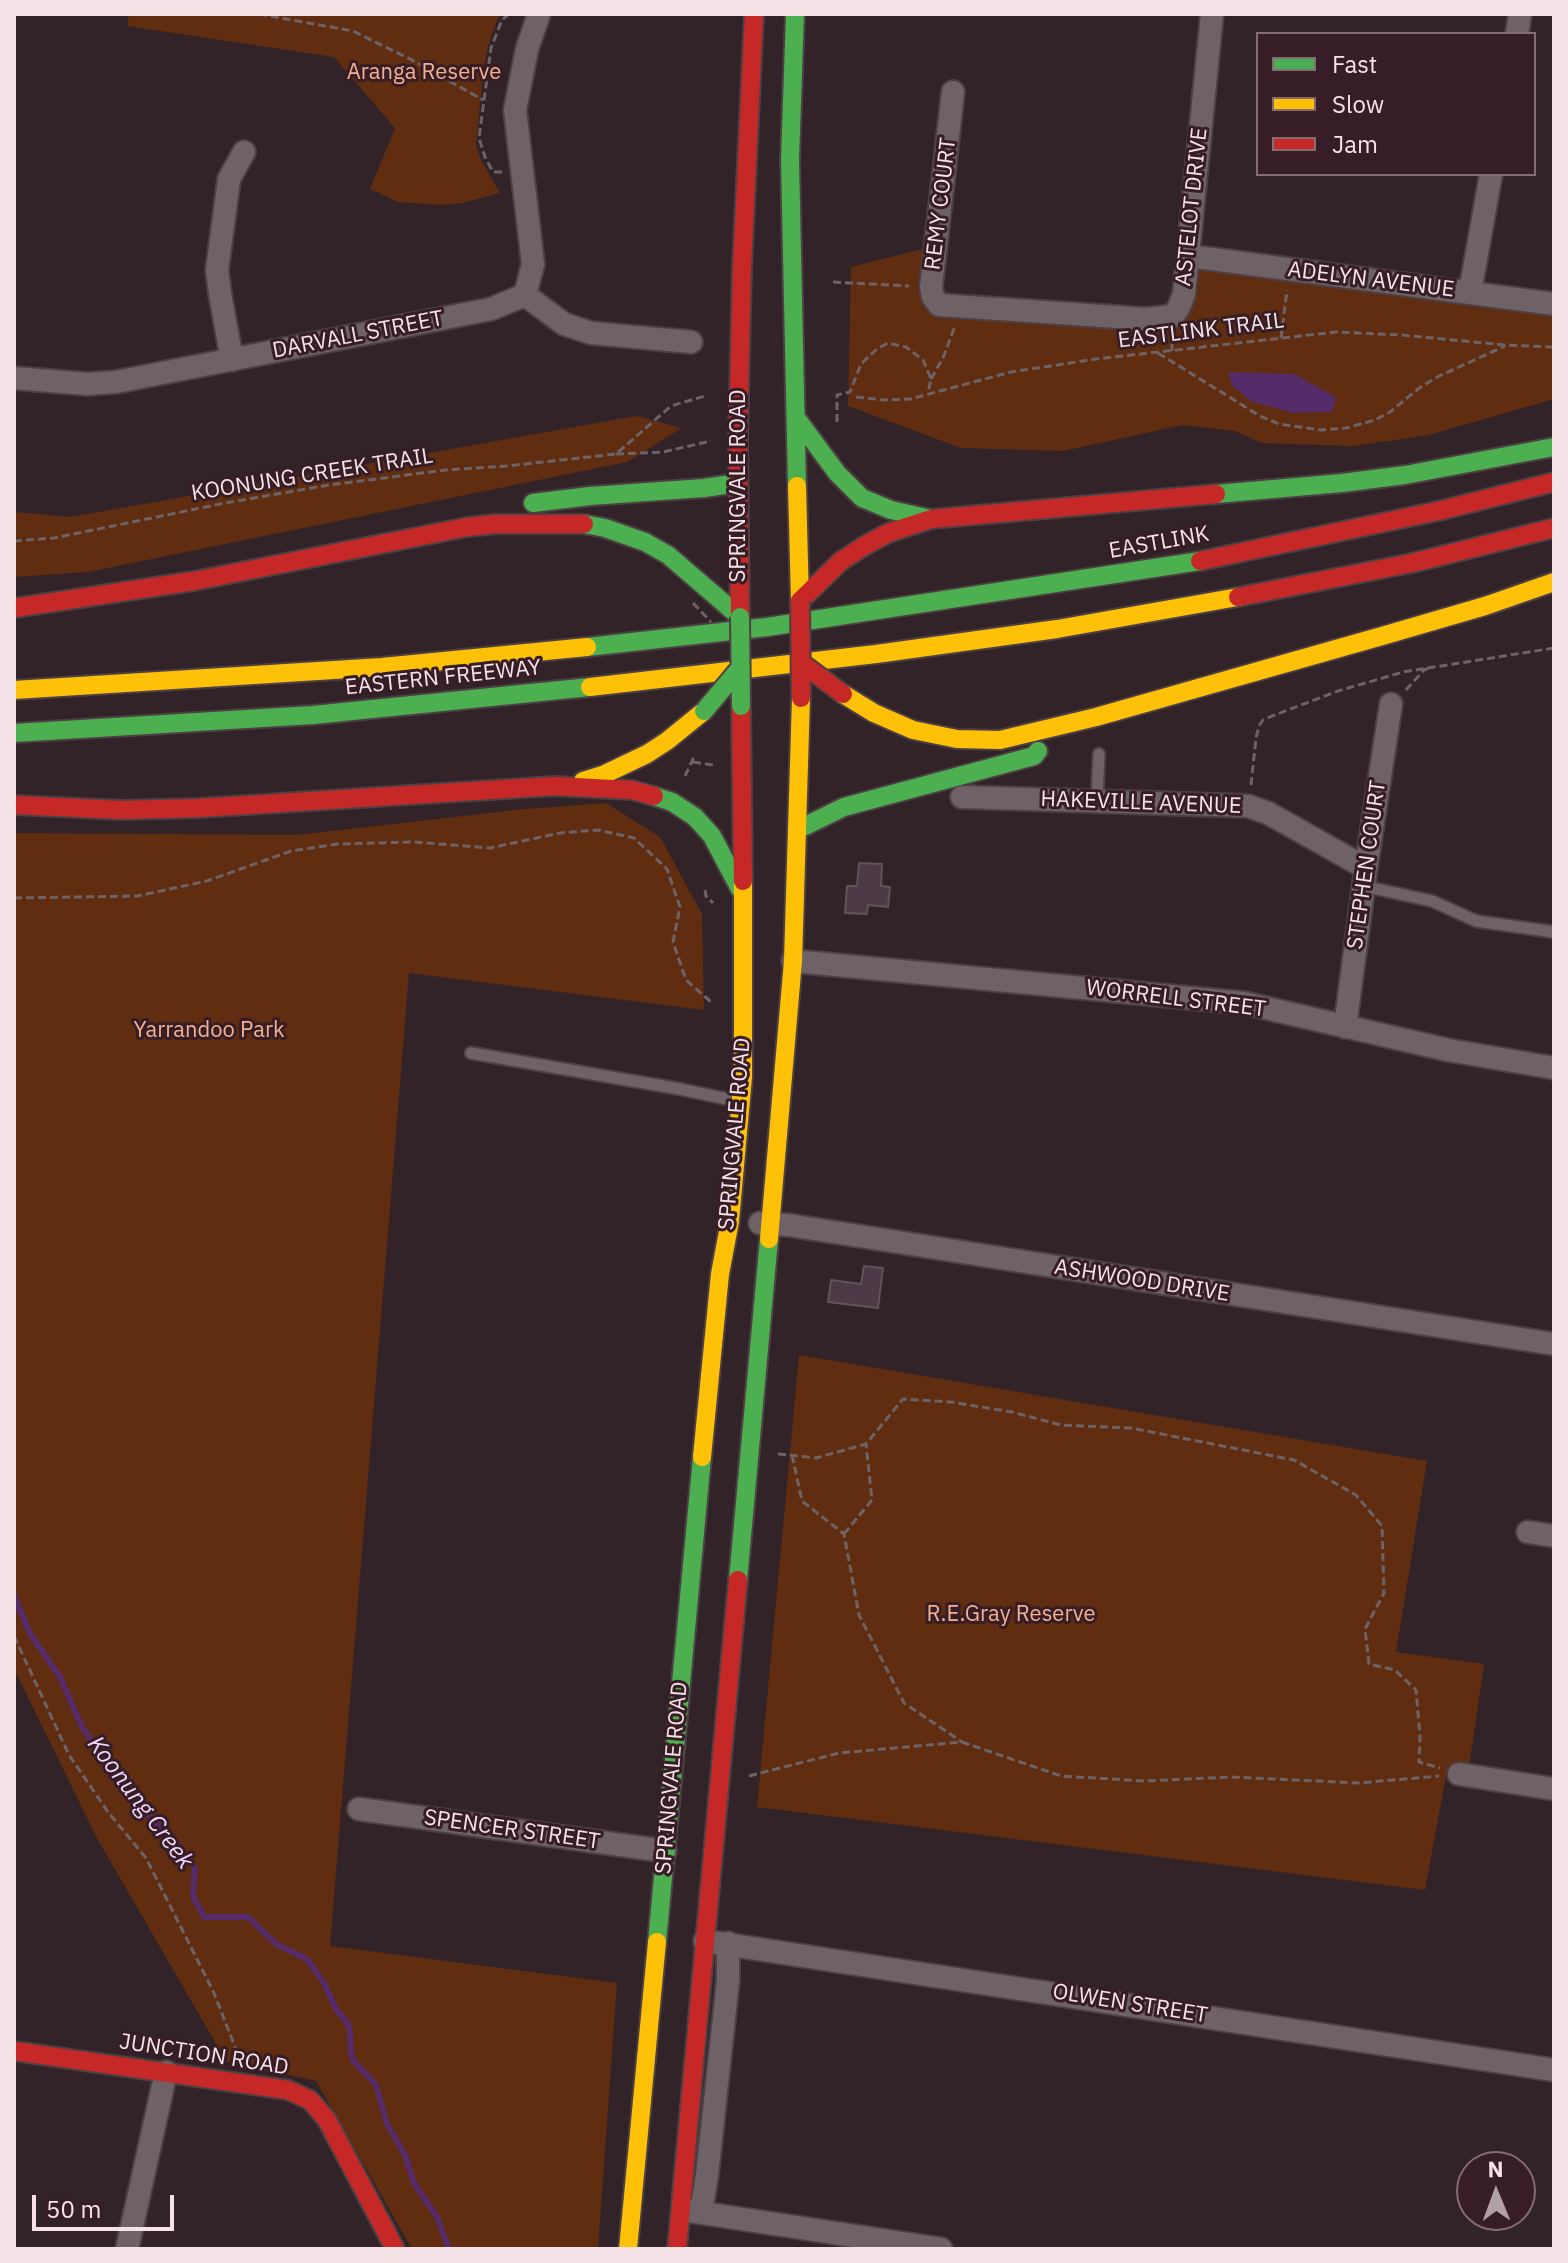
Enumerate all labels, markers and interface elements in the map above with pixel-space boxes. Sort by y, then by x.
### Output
legend [1256,32,1536,176]
text: Fast [1332,48,1377,80]
park label: Aranga Reserve [347,60,501,86]
text: Slow [1332,88,1384,120]
street label: ASTELOT DRIVE [1171,126,1213,288]
text: Jam [1332,128,1378,160]
street label: REMY COURT [920,136,962,272]
street label: ADELYN AVENUE [1286,257,1456,303]
street label: DARVALL STREET [270,306,446,364]
street label: EASTLINK TRAIL [1116,308,1286,354]
street label: SPRINGVALE ROAD [726,389,752,583]
street label: KOONUNG CREEK TRAIL [189,443,435,507]
street label: EASTLINK [1107,521,1211,565]
street label: EASTERN FREEWAY [344,655,542,701]
street label: STEPHEN COURT [1342,779,1392,951]
street label: HAKEVILLE AVENUE [1040,786,1242,820]
street label: WORRELL STREET [1085,975,1267,1023]
park label: Yarrandoo Park [133,1018,285,1044]
street label: SPRINGVALE ROAD [713,1037,757,1231]
street label: ASHWOOD DRIVE [1053,1254,1231,1308]
park label: R.E.Gray Reserve [927,1602,1095,1628]
street label: SPRINGVALE ROAD [650,1681,694,1875]
water label: Koonung Creek [81,1731,199,1875]
street label: SPENCER STREET [422,1805,602,1855]
street label: OLWEN STREET [1051,1979,1209,2029]
street label: JUNCTION ROAD [118,2029,290,2081]
north arrow [1456,2151,1536,2231]
text: N [1487,2154,1504,2183]
scale bar [36,2179,178,2229]
text: 50 m [46,2193,101,2225]

